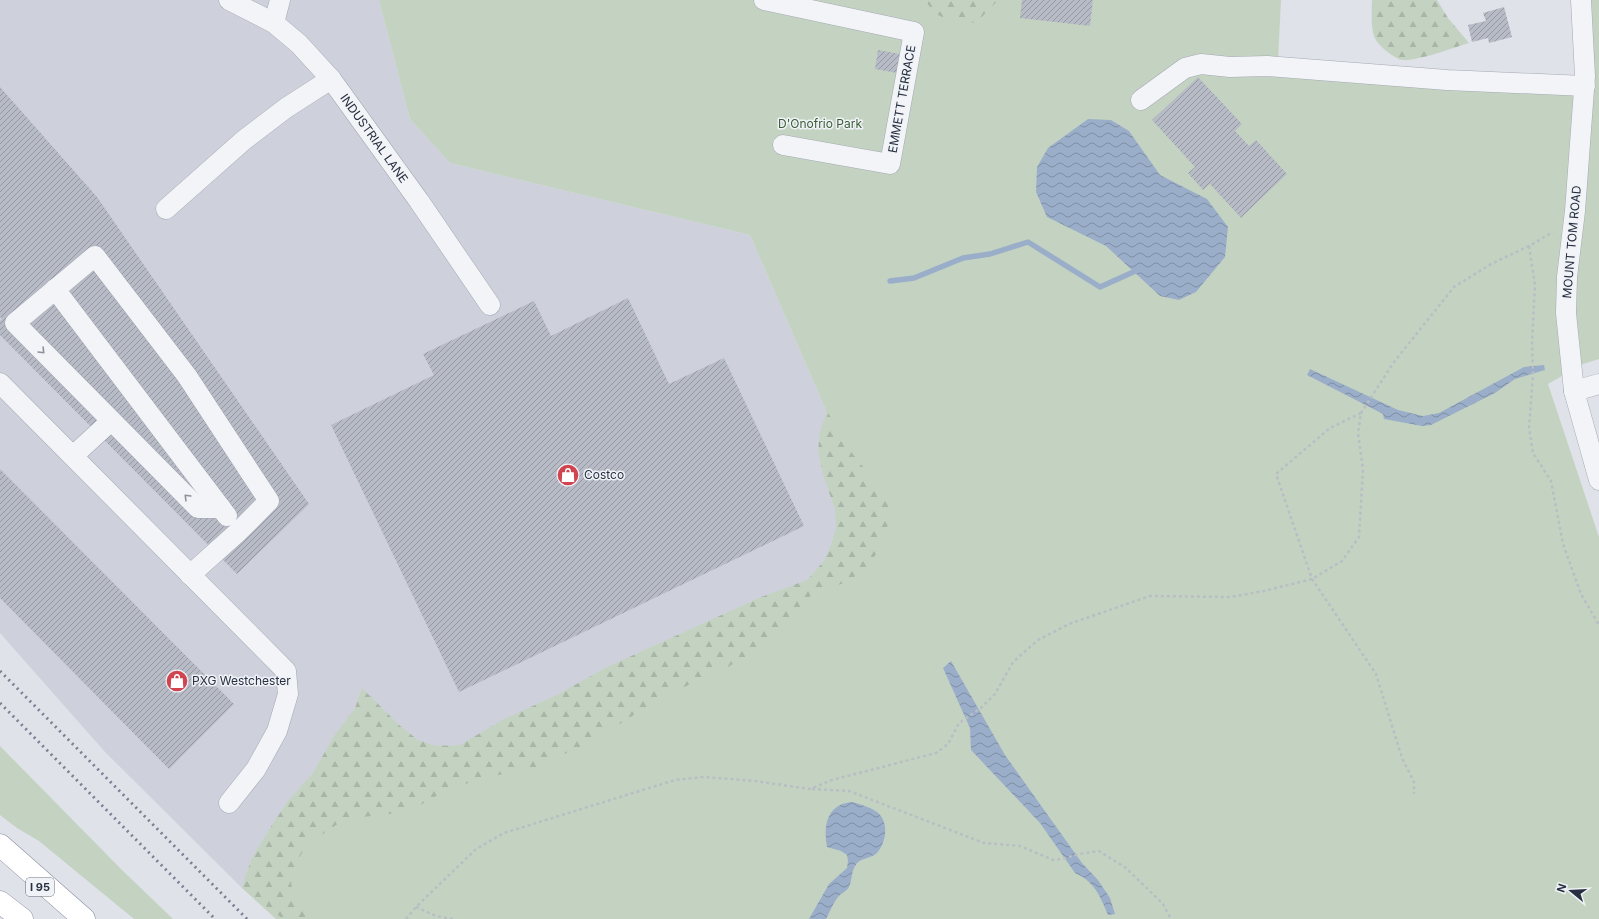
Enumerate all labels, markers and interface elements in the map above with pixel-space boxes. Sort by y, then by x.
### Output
street label: EMMETT TERRACE [885,44,918,154]
street label: INDUSTRIAL LANE [337,91,411,186]
park label: D'Onofrio Park [778,116,862,131]
street label: MOUNT TOM ROAD [1559,185,1584,299]
one-way arrow [38,346,45,354]
shop icon: Costco [555,462,581,488]
place label: Costco [584,467,624,482]
one-way arrow [184,494,192,502]
shop icon: PXG Westchester [164,668,190,694]
place label: PXG Westchester [192,673,291,688]
north arrow [1551,871,1591,911]
road number: I 95 [26,878,54,896]
text: N [1554,882,1569,894]

